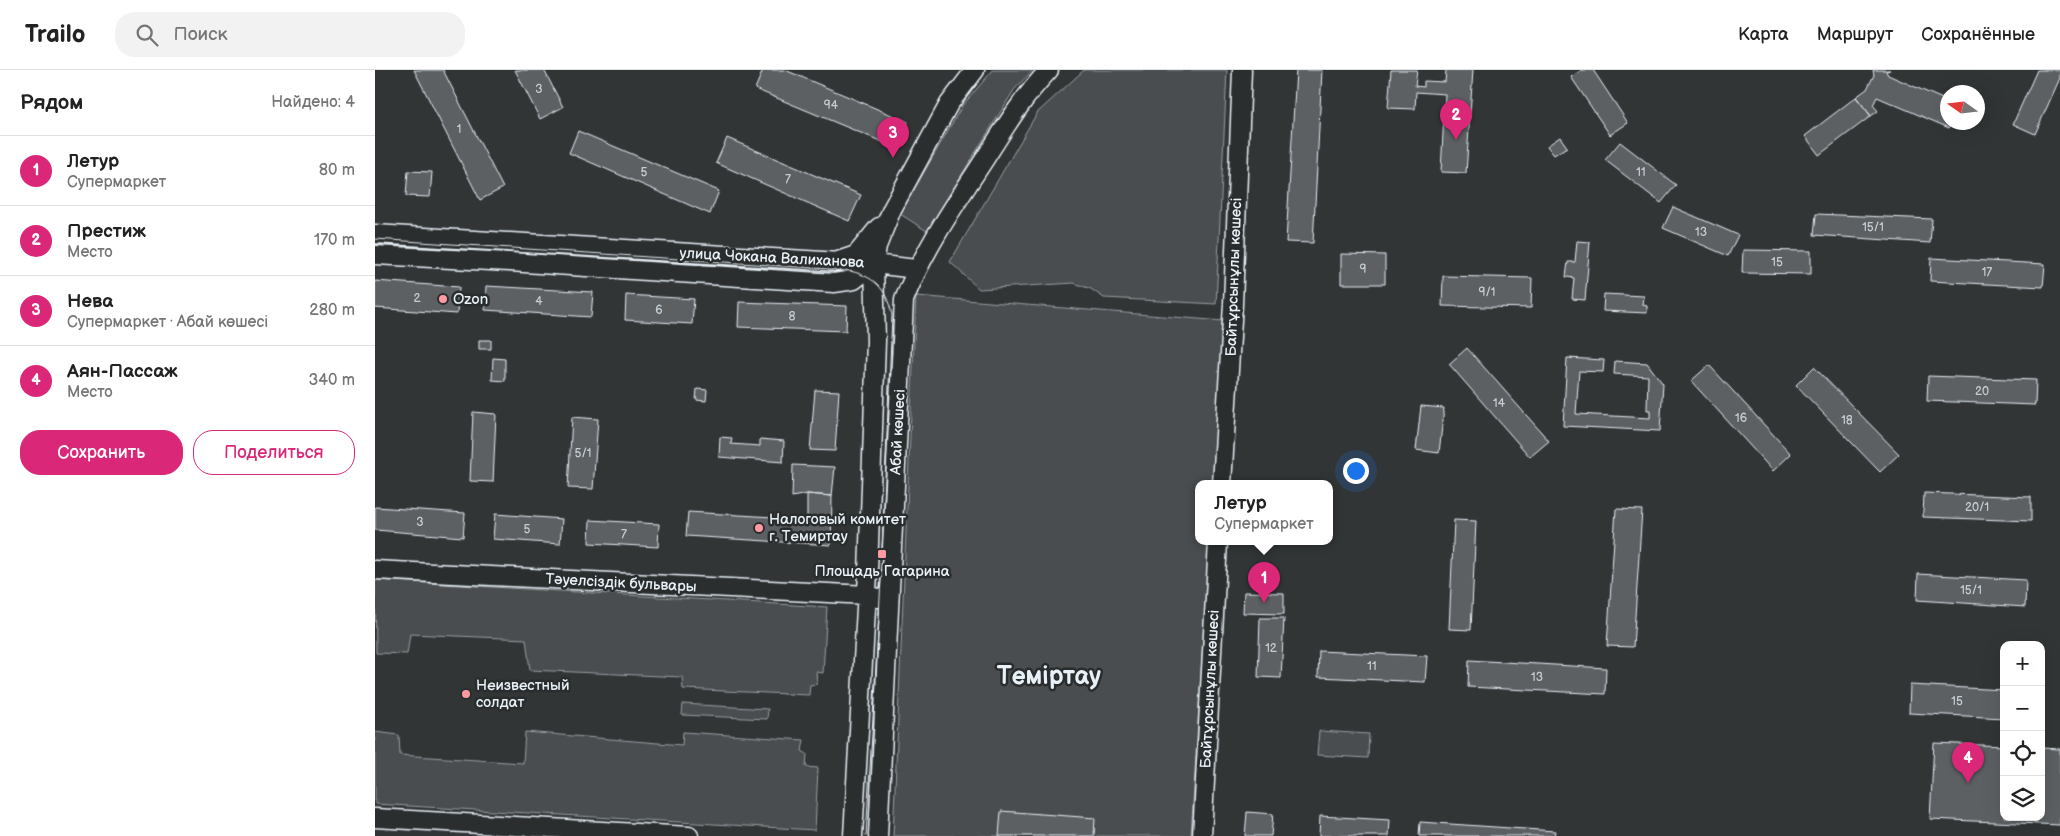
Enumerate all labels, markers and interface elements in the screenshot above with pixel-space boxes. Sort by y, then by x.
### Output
search box [115,12,465,57]
text: Trailo [25,20,85,49]
icon: search [133,21,161,49]
text: Поиск [173,23,228,46]
text: Карта [1738,24,1789,45]
text: Маршрут [1817,24,1893,45]
text: Сохранённые [1921,24,2035,45]
house number: 3 [535,82,543,97]
north arrow [1940,85,1985,130]
text: Рядом [20,90,83,115]
text: Найдено: 4 [271,93,355,112]
house number: 94 [824,98,839,113]
pin: 2 [1440,99,1472,140]
pin: 3 [877,117,909,158]
house number: 1 [457,122,461,137]
text: Летур [67,150,119,173]
text: 1 [33,161,39,180]
text: 80 m [319,161,355,180]
house number: 5 [641,165,648,180]
house number: 11 [1636,165,1646,180]
house number: 7 [785,172,791,187]
text: Супермаркет [67,173,166,192]
street label: Байтұрсынұлы көшесі [1222,197,1246,357]
text: Престиж [67,220,146,243]
house number: 15/1 [1862,220,1884,235]
house number: 13 [1695,225,1707,240]
text: 2 [31,231,41,250]
text: 170 m [314,231,355,250]
text: Место [67,243,113,262]
street label: улица Чокана Валиханова [679,244,865,272]
house number: 15 [1771,255,1783,270]
house number: 9 [1360,262,1367,277]
house number: 17 [1982,265,1992,280]
house number: 9/1 [1478,285,1496,300]
text: Нева [67,290,113,313]
place label: Ozon [453,290,488,309]
house number: 2 [413,291,421,306]
marker: Ozon [437,293,449,305]
house number: 4 [535,294,543,309]
text: 3 [31,301,41,320]
text: 280 m [309,301,355,320]
house number: 6 [655,303,663,318]
house number: 8 [789,309,796,324]
text: Супермаркет · Абай көшесі [67,313,268,332]
text: Аян-Пассаж [67,360,178,383]
text: 4 [31,371,41,390]
text: 340 m [308,371,355,390]
text: Место [67,383,113,402]
house number: 20 [1975,384,1989,399]
street label: Абай көшесі [886,389,910,476]
house number: 14 [1493,396,1506,411]
house number: 16 [1735,411,1747,426]
house number: 18 [1841,413,1853,428]
button: Сохранить [20,430,183,475]
button: Поделиться [193,430,355,475]
house number: 5/1 [575,446,591,461]
your location [1343,458,1369,484]
popup [1195,480,1333,545]
text: Летур [1214,492,1267,515]
house number: 20/1 [1965,500,1989,515]
place label: Налоговый комитет г. Темиртау [769,510,906,546]
house number: 3 [416,515,424,530]
text: Супермаркет [1214,515,1314,534]
house number: 5 [524,522,531,537]
marker: Налоговый комитет г. Темиртау [753,522,765,534]
house number: 7 [621,527,627,542]
marker: Площадь Гагарина [876,548,888,560]
place label: Площадь Гагарина [814,562,950,581]
pin: 1 [1248,562,1280,603]
street label: Тәуелсіздік бульвары [545,570,697,596]
house number: 15/1 [1960,583,1982,598]
street label: Байтұрсынұлы көшесі [1196,609,1224,769]
house number: 12 [1265,641,1277,656]
map controls [2000,641,2045,821]
button: + [2000,641,2045,686]
house number: 11 [1367,659,1377,674]
district label: Теміртау [997,661,1101,692]
house number: 13 [1531,670,1543,685]
place label: Неизвестный солдат [476,676,569,712]
button: − [2000,686,2045,731]
marker: Неизвестный солдат [460,688,472,700]
house number: 15 [1951,694,1963,709]
button: locate [2000,731,2045,776]
pin: 4 [1952,742,1984,783]
button: layers [2000,776,2045,821]

